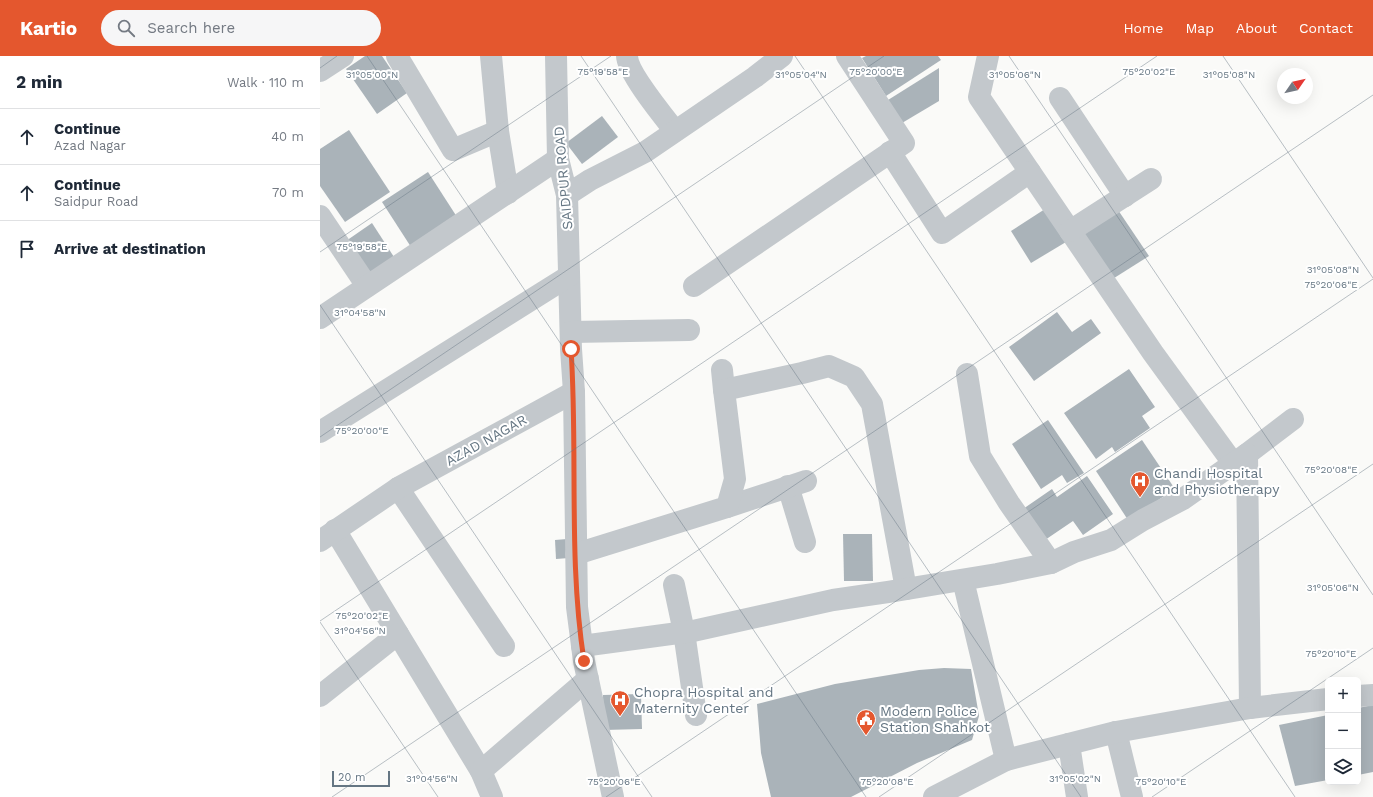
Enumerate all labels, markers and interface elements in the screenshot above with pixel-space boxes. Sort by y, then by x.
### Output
search box [101,10,381,46]
text: Kartio [20,17,77,40]
icon: search [115,17,137,39]
text: Search here [147,19,235,37]
text: Home [1123,20,1163,36]
text: Map [1185,20,1214,36]
text: About [1236,20,1277,36]
text: Contact [1299,20,1353,36]
text: 75°19'58"E [578,66,628,77]
text: 75°20'00"E [849,66,903,77]
text: 75°20'02"E [1123,66,1175,77]
north arrow [1277,68,1313,104]
text: 31°05'00"N [346,69,398,80]
text: 31°05'04"N [775,69,827,80]
text: 31°05'06"N [989,69,1041,80]
text: 31°05'08"N [1203,69,1255,80]
text: 2 min [16,72,62,92]
text: Walk · 110 m [227,75,304,90]
text: Continue [54,120,121,138]
icon: ahead [16,126,38,148]
street label: SAIDPUR ROAD [551,126,575,230]
text: 40 m [271,129,304,144]
text: Azad Nagar [54,138,126,153]
text: Continue [54,176,121,194]
icon: ahead [16,182,38,204]
text: 70 m [272,185,304,200]
text: Saidpur Road [54,194,139,209]
icon: arrive [16,238,38,260]
text: Arrive at destination [54,240,206,258]
text: 75°19'58"E [337,241,387,252]
text: 31°05'08"N [1307,264,1359,275]
text: 75°20'06"E [1304,279,1358,290]
text: 31°04'58"N [334,307,386,318]
route start [562,340,580,358]
street label: AZAD NAGAR [443,411,529,469]
text: 75°20'00"E [335,425,389,436]
text: 75°20'08"E [1304,464,1358,475]
place label: Chandi Hospital and Physiotherapy [1154,465,1280,497]
hospital icon: Chandi Hospital and Physiotherapy [1129,470,1151,498]
text: 31°05'06"N [1307,582,1359,593]
text: 75°20'02"E [336,610,388,621]
text: 31°04'56"N [334,625,386,636]
text: 75°20'10"E [1306,648,1356,659]
route end [575,652,593,670]
map controls [1325,677,1361,785]
button: + [1325,677,1361,713]
place label: Chopra Hospital and Maternity Center [634,684,774,716]
hospital icon: Chopra Hospital and Maternity Center [609,689,631,717]
place label: Modern Police Station Shahkot [880,703,990,735]
public building icon: Modern Police Station Shahkot [855,708,877,736]
button: − [1325,713,1361,749]
button: layers [1325,749,1361,785]
scale bar [332,769,390,788]
text: 20 m [338,771,366,784]
text: 31°04'56"N [406,773,458,784]
text: 31°05'02"N [1049,773,1101,784]
text: 75°20'06"E [587,776,641,787]
text: 75°20'08"E [860,776,914,787]
text: 75°20'10"E [1136,776,1186,787]

